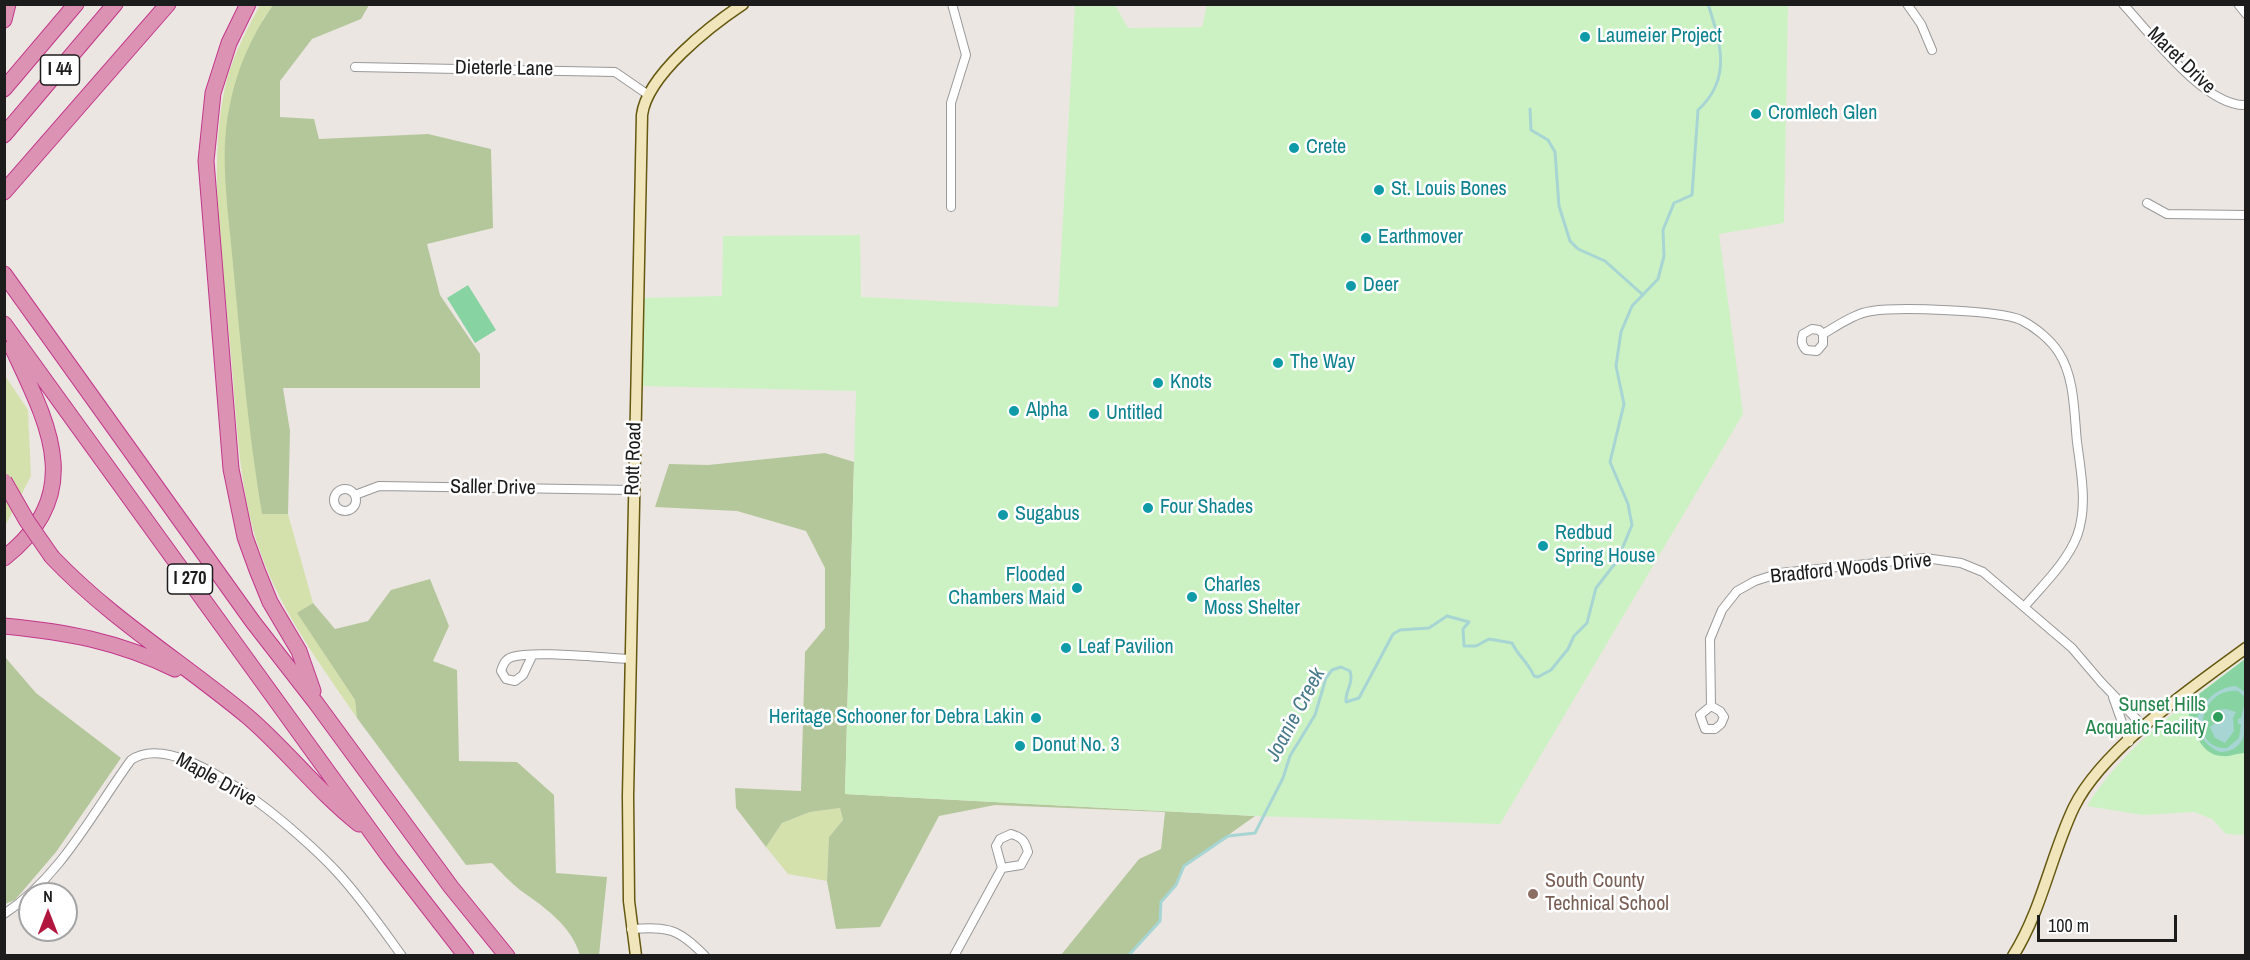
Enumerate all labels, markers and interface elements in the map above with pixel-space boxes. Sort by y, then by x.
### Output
street label: Maret Drive [2142,23,2220,99]
place label: Laumeier Project [1597,25,1722,49]
marker: Laumeier Project [1578,30,1592,44]
road number: I 44 [40,55,80,85]
street label: Dieterle Lane [455,56,553,82]
place label: Cromlech Glen [1768,102,1877,126]
marker: Cromlech Glen [1749,107,1763,121]
place label: Crete [1306,136,1346,160]
marker: Crete [1287,141,1301,155]
place label: St. Louis Bones [1391,178,1507,202]
marker: St. Louis Bones [1372,183,1386,197]
place label: Earthmover [1378,226,1463,250]
marker: Earthmover [1359,231,1373,245]
place label: Deer [1363,274,1399,298]
marker: Deer [1344,279,1358,293]
place label: The Way [1290,351,1355,375]
marker: The Way [1271,356,1285,370]
place label: Knots [1170,371,1212,395]
marker: Knots [1151,376,1165,390]
place label: Alpha [1026,399,1068,423]
place label: Untitled [1106,402,1163,426]
marker: Alpha [1007,404,1021,418]
marker: Untitled [1087,407,1101,421]
street label: Rott Road [621,422,647,496]
street label: Saller Drive [450,475,536,501]
place label: Four Shades [1160,496,1253,520]
marker: Four Shades [1141,501,1155,515]
place label: Sugabus [1015,503,1080,527]
marker: Sugabus [996,508,1010,522]
place label: Redbud Spring House [1555,522,1655,569]
marker: Redbud Spring House [1536,539,1550,553]
street label: Bradford Woods Drive [1769,549,1933,589]
road number: I 270 [168,564,213,594]
place label: Flooded Chambers Maid [948,564,1065,611]
place label: Charles Moss Shelter [1204,574,1300,621]
marker: Flooded Chambers Maid [1070,581,1084,595]
marker: Charles Moss Shelter [1185,590,1199,604]
place label: Leaf Pavilion [1078,636,1174,660]
marker: Leaf Pavilion [1059,641,1073,655]
water label: Joanie Creek [1261,664,1331,766]
place label: Sunset Hills Acquatic Facility [2086,694,2206,741]
place label: Heritage Schooner for Debra Lakin [769,706,1024,730]
marker: Sunset Hills Acquatic Facility [2211,710,2225,724]
marker: Heritage Schooner for Debra Lakin [1029,711,1043,725]
place label: Donut No. 3 [1032,734,1120,758]
marker: Donut No. 3 [1013,739,1027,753]
street label: Maple Drive [172,748,260,812]
place label: South County Technical School [1545,870,1669,917]
north arrow [18,882,78,942]
text: N [43,885,53,907]
marker: South County Technical School [1526,887,1540,901]
scale bar [2040,903,2180,941]
text: 100 m [2048,913,2089,938]

